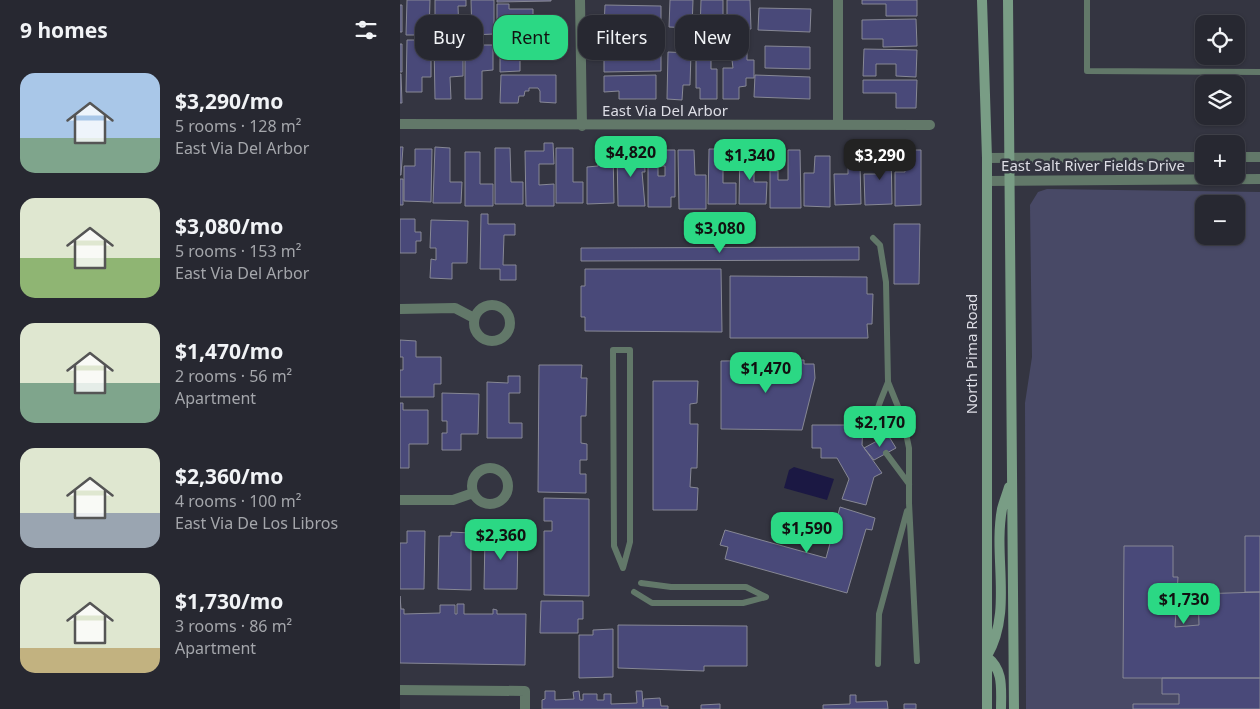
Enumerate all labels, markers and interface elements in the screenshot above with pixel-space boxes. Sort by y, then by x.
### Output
chip: Buy [415,15,483,60]
chip: Rent [493,15,568,60]
chip: Filters [578,15,665,60]
chip: New [675,15,749,60]
map controls [1195,15,1245,245]
button: locate [1195,15,1245,65]
text: 9 homes [20,16,108,44]
icon: filters [352,16,380,44]
button: layers [1195,75,1245,125]
text: $3,290/mo [175,87,283,115]
icon: home [60,93,120,153]
street label: East Via Del Arbor [602,100,728,120]
text: 5 rooms · 128 m² [175,115,301,137]
button: + [1195,135,1245,185]
pin: $4,820 [590,136,672,178]
text: East Via Del Arbor [175,137,309,159]
pin: $1,340 [709,138,791,181]
pin: $3,290 [839,138,921,181]
text: $4,820 [606,141,656,163]
text: $1,340 [725,144,775,166]
text: $3,290 [855,144,905,166]
street label: East Salt River Fields Drive [1001,155,1185,175]
button: − [1195,195,1245,245]
text: $3,080/mo [175,212,283,240]
pin: $3,080 [679,212,761,254]
text: $3,080 [695,217,745,239]
icon: home [60,218,120,278]
text: 5 rooms · 153 m² [175,240,301,262]
text: East Via Del Arbor [175,262,309,284]
street label: North Pima Road [961,294,981,414]
text: $1,470/mo [175,337,283,365]
icon: home [60,343,120,403]
pin: $1,470 [725,352,807,394]
text: $1,470 [741,357,791,379]
text: 2 rooms · 56 m² [175,365,292,387]
text: Apartment [175,387,256,409]
pin: $2,170 [839,406,921,448]
text: $2,170 [855,411,905,433]
text: $2,360/mo [175,462,283,490]
icon: home [60,468,120,528]
text: 4 rooms · 100 m² [175,490,301,512]
text: East Via De Los Libros [175,512,338,534]
pin: $1,590 [766,512,848,554]
text: $1,590 [782,517,832,539]
pin: $2,360 [460,518,542,561]
text: $2,360 [476,524,526,546]
pin: $1,730 [1143,582,1225,625]
text: $1,730/mo [175,587,283,615]
text: $1,730 [1159,588,1209,610]
icon: home [60,593,120,653]
text: 3 rooms · 86 m² [175,615,292,637]
text: Apartment [175,637,256,659]

